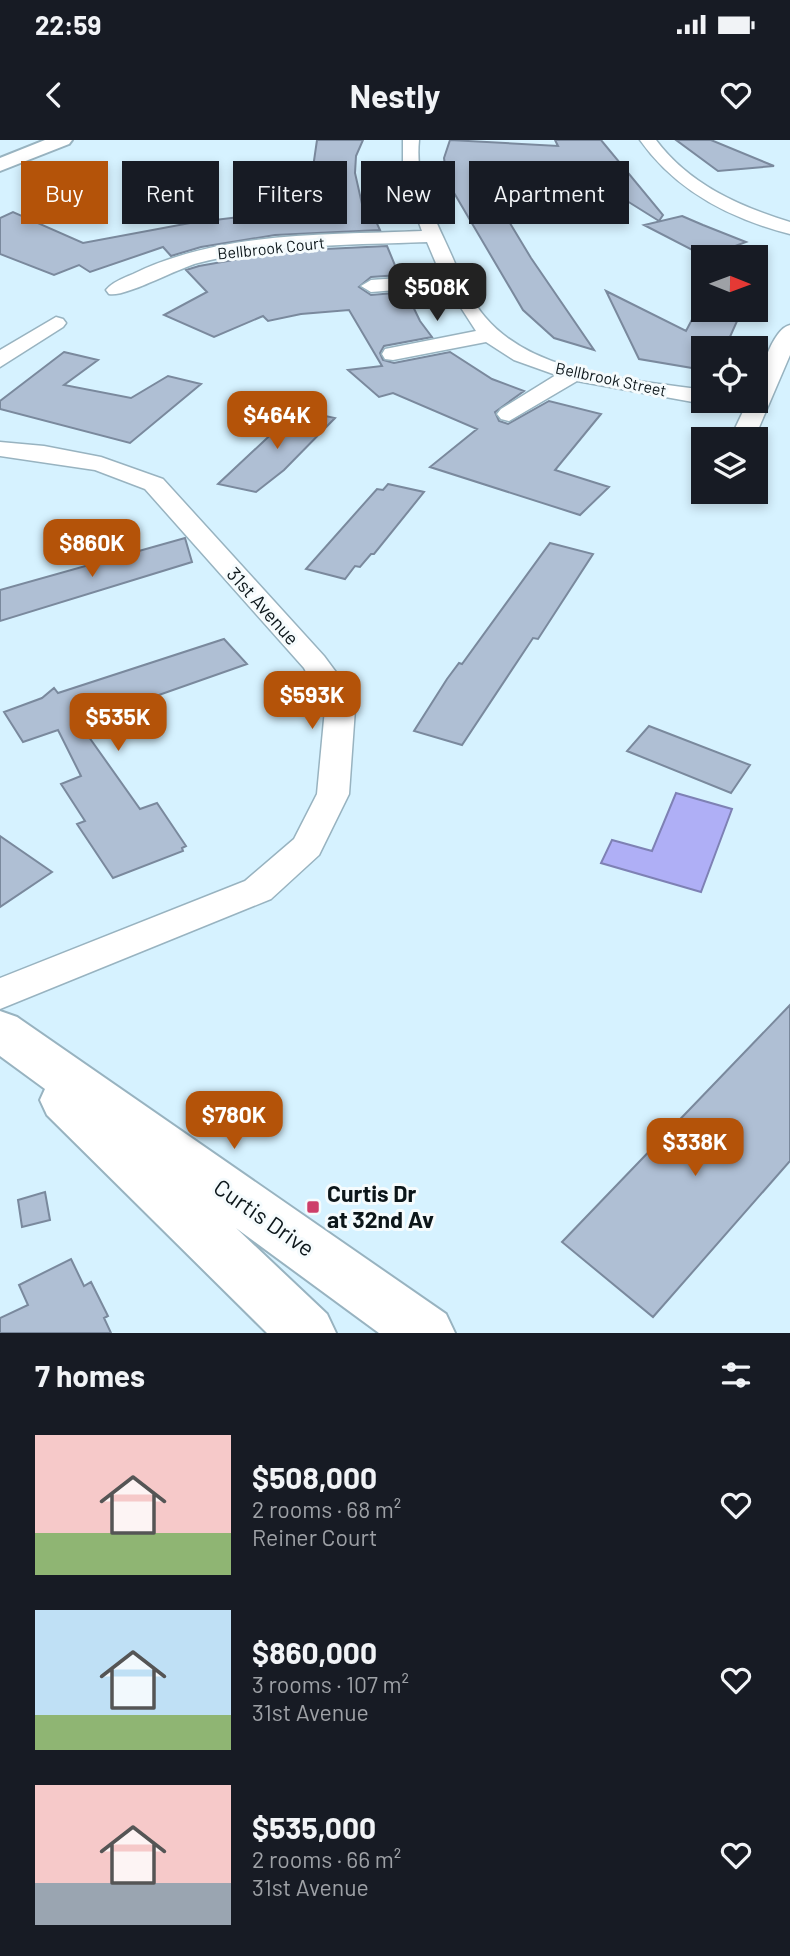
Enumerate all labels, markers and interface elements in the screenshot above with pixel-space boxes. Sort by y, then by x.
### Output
text: 22:59 [35,9,101,40]
icon: back [35,76,73,114]
text: Nestly [350,76,440,114]
icon: heart [717,76,755,114]
chip: Buy [21,161,108,224]
chip: Rent [122,161,219,224]
chip: Filters [233,161,347,224]
chip: New [361,161,455,224]
chip: Apartment [469,161,629,224]
street label: Bellbrook Court [216,232,326,263]
north arrow [691,245,768,322]
map controls [691,245,768,504]
pin: $508K [388,264,486,323]
text: $508K [404,272,470,300]
button: locate [691,336,768,413]
street label: Bellbrook Street [554,357,668,400]
pin: $464K [228,392,326,451]
text: $464K [243,400,311,428]
button: layers [691,427,768,504]
pin: $860K [43,520,141,579]
text: $860K [59,528,125,556]
street label: 31st Avenue [223,562,304,649]
pin: $593K [263,672,361,731]
text: $593K [280,680,344,708]
pin: $535K [69,694,167,753]
text: $535K [86,702,150,730]
pin: $780K [185,1091,283,1151]
text: $780K [202,1100,266,1128]
pin: $338K [646,1118,744,1178]
text: $338K [663,1127,727,1155]
street label: Curtis Drive [209,1172,320,1262]
place label: Curtis Dr at 32nd Av [327,1179,434,1233]
marker: Curtis Dr at 32nd Av [305,1199,321,1215]
icon: filters [717,1356,755,1394]
text: 7 homes [35,1357,145,1393]
text: $508,000 [252,1459,377,1495]
icon: home [91,1463,175,1547]
icon: heart [717,1486,755,1524]
text: 2 rooms · 68 m² [252,1495,401,1523]
text: Reiner Court [252,1523,377,1551]
text: $860,000 [252,1634,377,1670]
icon: home [91,1638,175,1722]
icon: heart [717,1661,755,1699]
text: 3 rooms · 107 m² [252,1670,409,1698]
text: 31st Avenue [252,1698,369,1726]
text: $535,000 [252,1809,376,1845]
icon: home [91,1813,175,1897]
icon: heart [717,1836,755,1874]
text: 2 rooms · 66 m² [252,1845,401,1873]
text: 31st Avenue [252,1873,369,1901]

